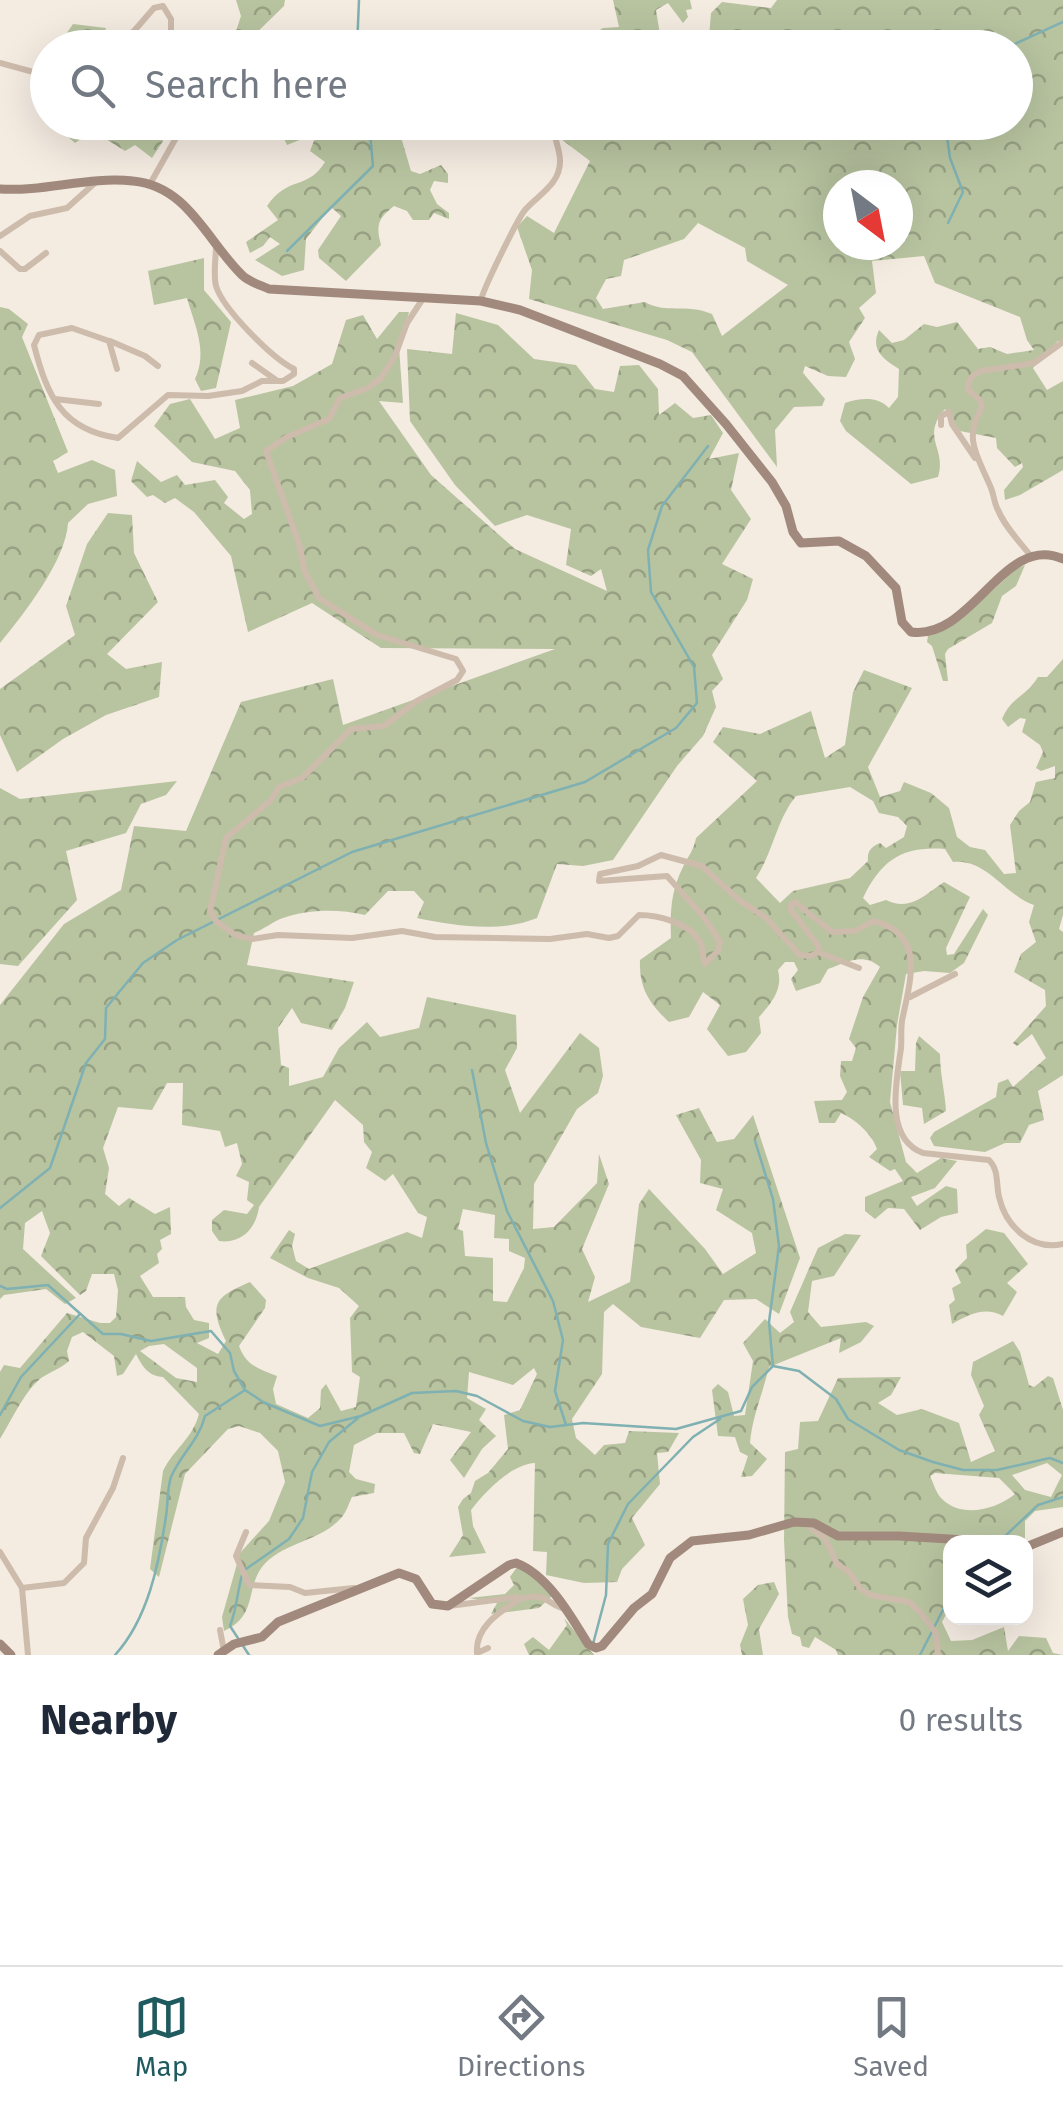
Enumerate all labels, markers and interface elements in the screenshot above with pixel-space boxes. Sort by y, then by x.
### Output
search box [30,30,1033,140]
icon: search [65,58,120,113]
text: Search here [145,62,348,108]
north arrow [823,170,913,260]
map controls [943,1535,1033,1625]
button: layers [943,1535,1033,1625]
text: Nearby [40,1695,177,1745]
text: 0 results [898,1701,1023,1739]
tab: Map [134,1990,189,2083]
tab: Directions [457,1990,585,2083]
tab: Saved [853,1990,929,2083]

